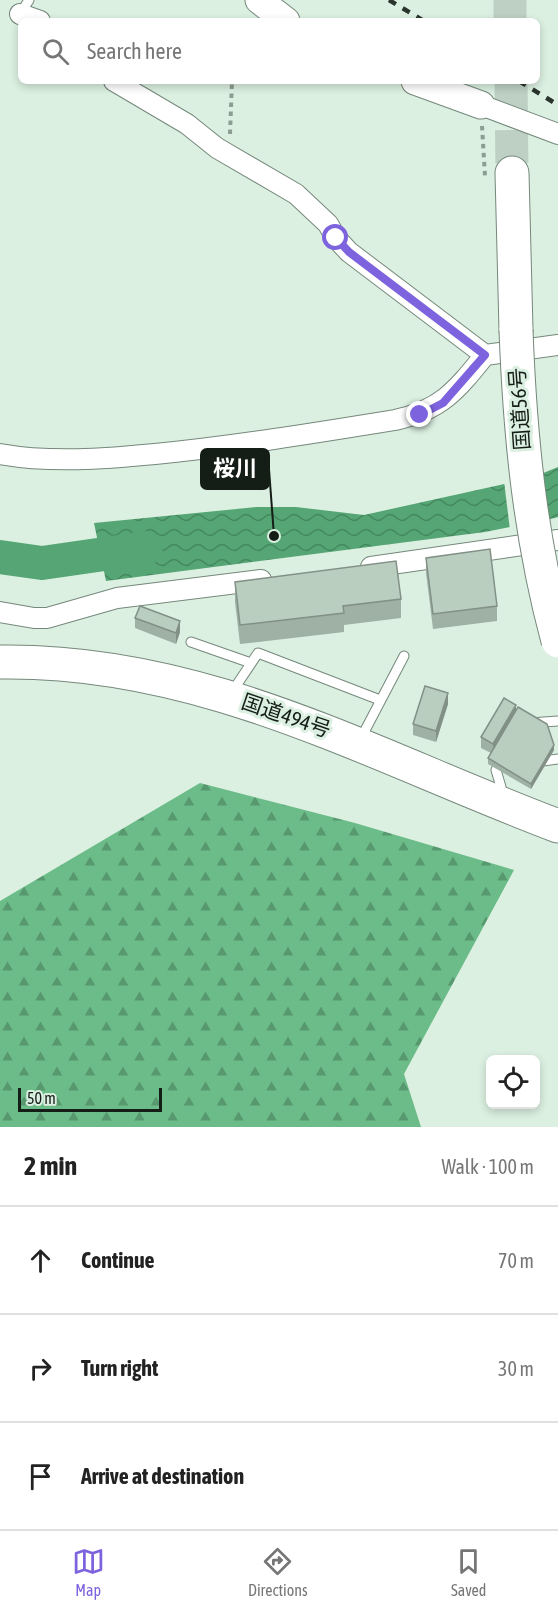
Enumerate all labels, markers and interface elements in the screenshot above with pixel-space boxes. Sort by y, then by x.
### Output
search box [18,18,540,84]
icon: search [39,35,72,68]
text: Search here [87,38,182,64]
route start [322,224,348,250]
street label: 国道56号 [504,367,534,451]
route end [406,401,432,427]
callout: 桜川 [201,449,269,489]
text: 桜川 [213,455,257,481]
street label: 国道494号 [239,689,334,741]
map controls [486,1055,540,1109]
button: locate [486,1055,540,1109]
scale bar [18,1085,162,1112]
text: 50 m [27,1089,56,1107]
text: 2 min [24,1151,77,1181]
text: Walk · 100 m [442,1155,534,1178]
icon: ahead [24,1244,57,1277]
text: Continue [81,1247,155,1273]
text: 70 m [498,1249,534,1272]
icon: right [24,1352,57,1385]
text: Turn right [81,1355,158,1381]
text: 30 m [498,1357,534,1380]
icon: arrive [24,1460,57,1493]
text: Arrive at destination [81,1463,244,1489]
tab: Map [72,1545,105,1599]
tab: Directions [248,1545,308,1599]
tab: Saved [451,1545,486,1599]

